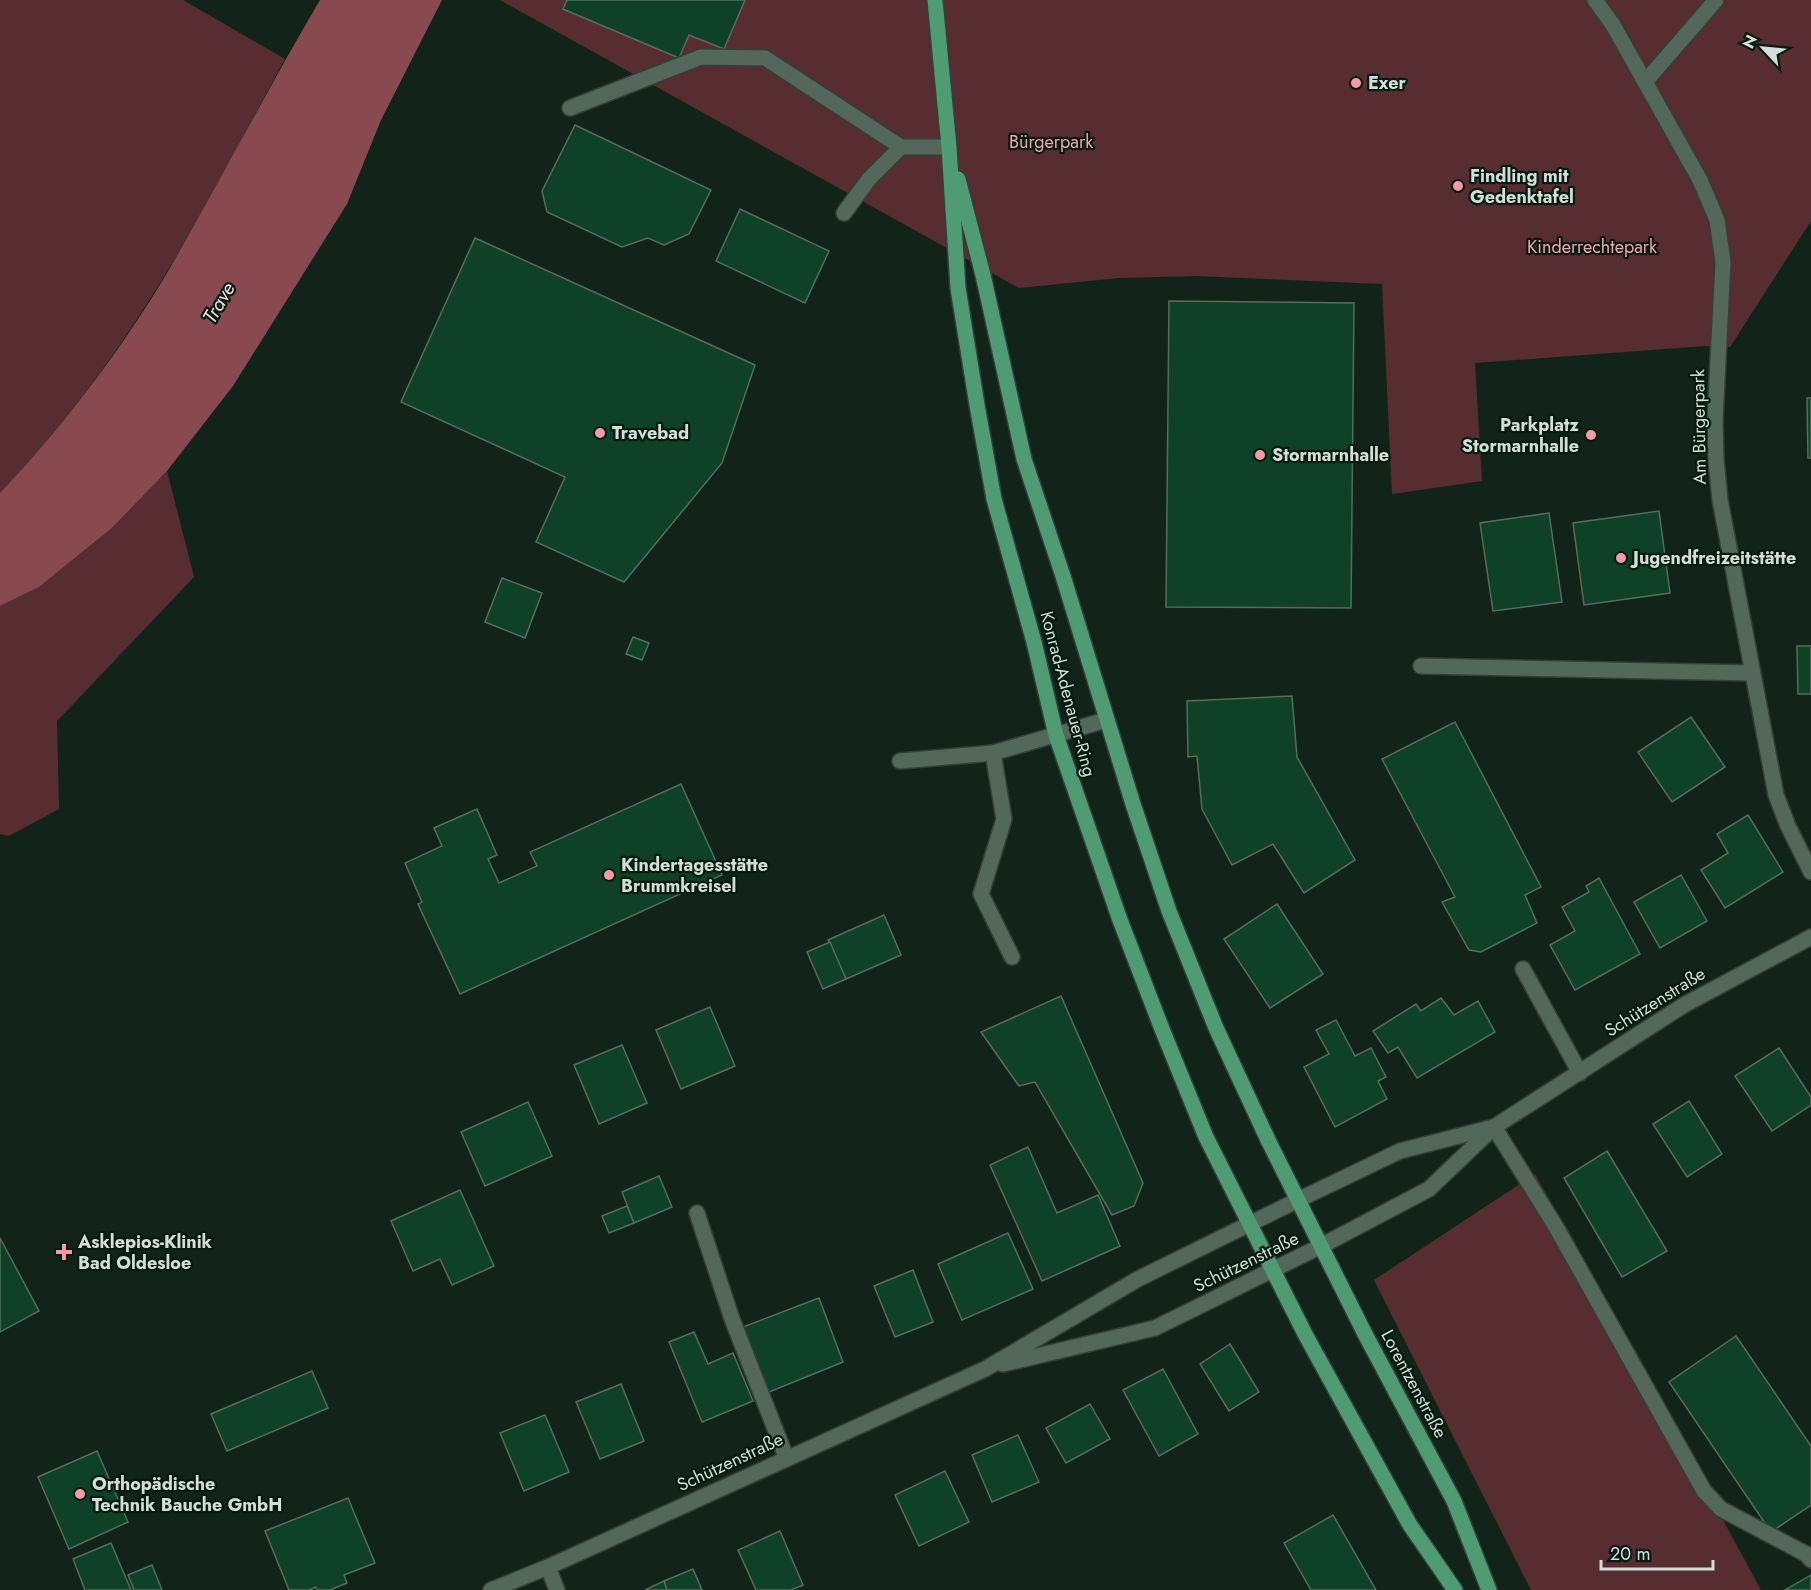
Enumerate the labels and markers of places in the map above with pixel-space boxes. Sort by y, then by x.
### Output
place label: Exer [1368,70,1406,96]
marker: Exer [1349,76,1363,90]
place label: Findling mit Gedenktafel [1470,163,1574,210]
marker: Findling mit Gedenktafel [1451,179,1465,193]
place label: Parkplatz Stormarnhalle [1462,412,1580,459]
place label: Travebad [612,420,689,446]
marker: Travebad [593,426,607,440]
marker: Parkplatz Stormarnhalle [1584,428,1598,442]
place label: Stormarnhalle [1272,442,1389,468]
marker: Stormarnhalle [1253,448,1267,462]
place label: Jugendfreizeitstätte [1630,545,1796,571]
marker: Jugendfreizeitstätte [1614,551,1628,565]
place label: Kindertagesstätte Brummkreisel [621,852,768,899]
marker: Kindertagesstätte Brummkreisel [602,868,616,882]
place label: Asklepios-Klinik Bad Oldesloe [77,1229,213,1276]
marker: Asklepios-Klinik Bad Oldesloe [55,1243,73,1261]
place label: Orthopädische Technik Bauche GmbH [92,1471,282,1518]
marker: Orthopädische Technik Bauche GmbH [73,1487,87,1501]

